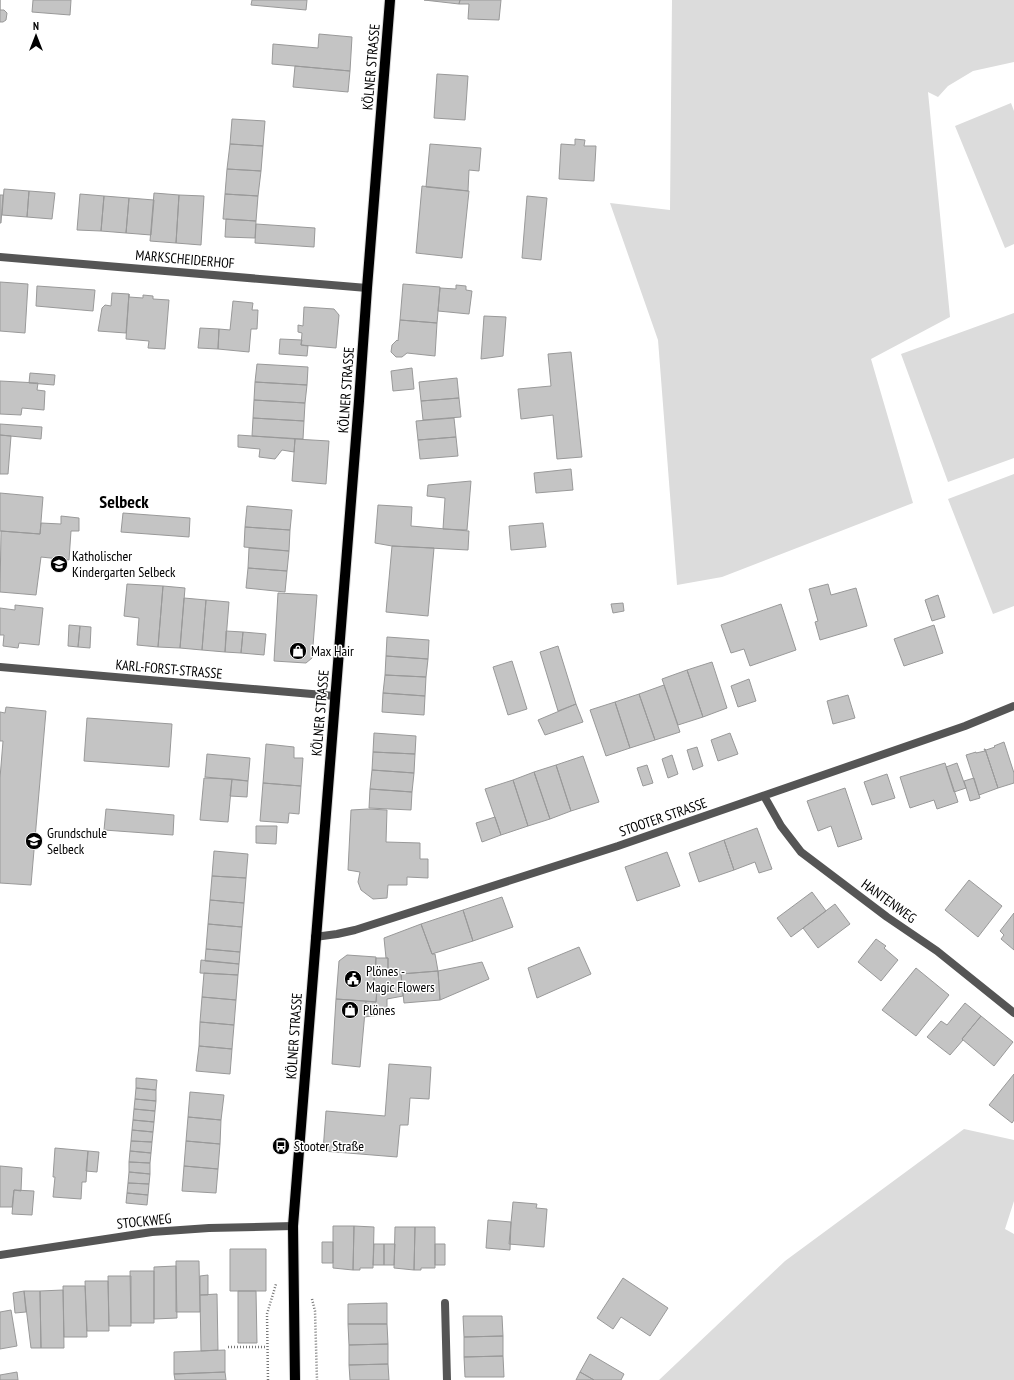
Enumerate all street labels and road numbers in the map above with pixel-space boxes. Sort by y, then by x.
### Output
street label: KÖLNER STRASSE [358,23,384,111]
street label: MARKSCHEIDERHOF [135,246,236,272]
street label: KÖLNER STRASSE [334,346,358,434]
street label: KARL-FORST-STRASSE [115,655,223,683]
street label: KÖLNER STRASSE [307,669,333,757]
street label: STOOTER STRASSE [617,794,709,840]
street label: HANTENWEG [858,875,920,927]
street label: KÖLNER STRASSE [282,992,306,1080]
street label: STOCKWEG [116,1209,172,1233]

